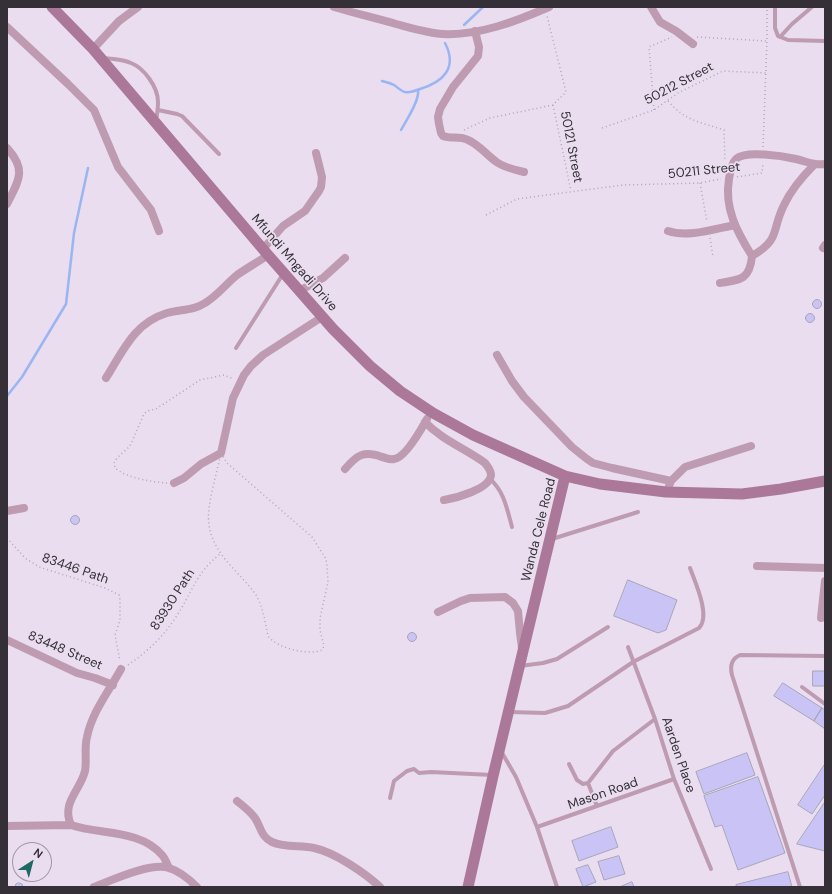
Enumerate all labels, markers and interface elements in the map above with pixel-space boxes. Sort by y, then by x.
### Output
street label: 50212 Street [642,59,716,109]
street label: 50121 Street [556,110,586,184]
street label: 50211 Street [667,159,741,183]
street label: Mfundi Mngadi Drive [248,211,340,315]
street label: Wanda Cele Road [519,477,559,583]
street label: 83446 Path [40,550,110,588]
street label: 83930 Path [147,566,199,634]
street label: 83448 Street [25,628,105,674]
street label: Aarden Place [658,715,698,795]
street label: Mason Road [566,775,640,813]
north arrow [12,842,52,882]
text: N [31,845,46,861]

